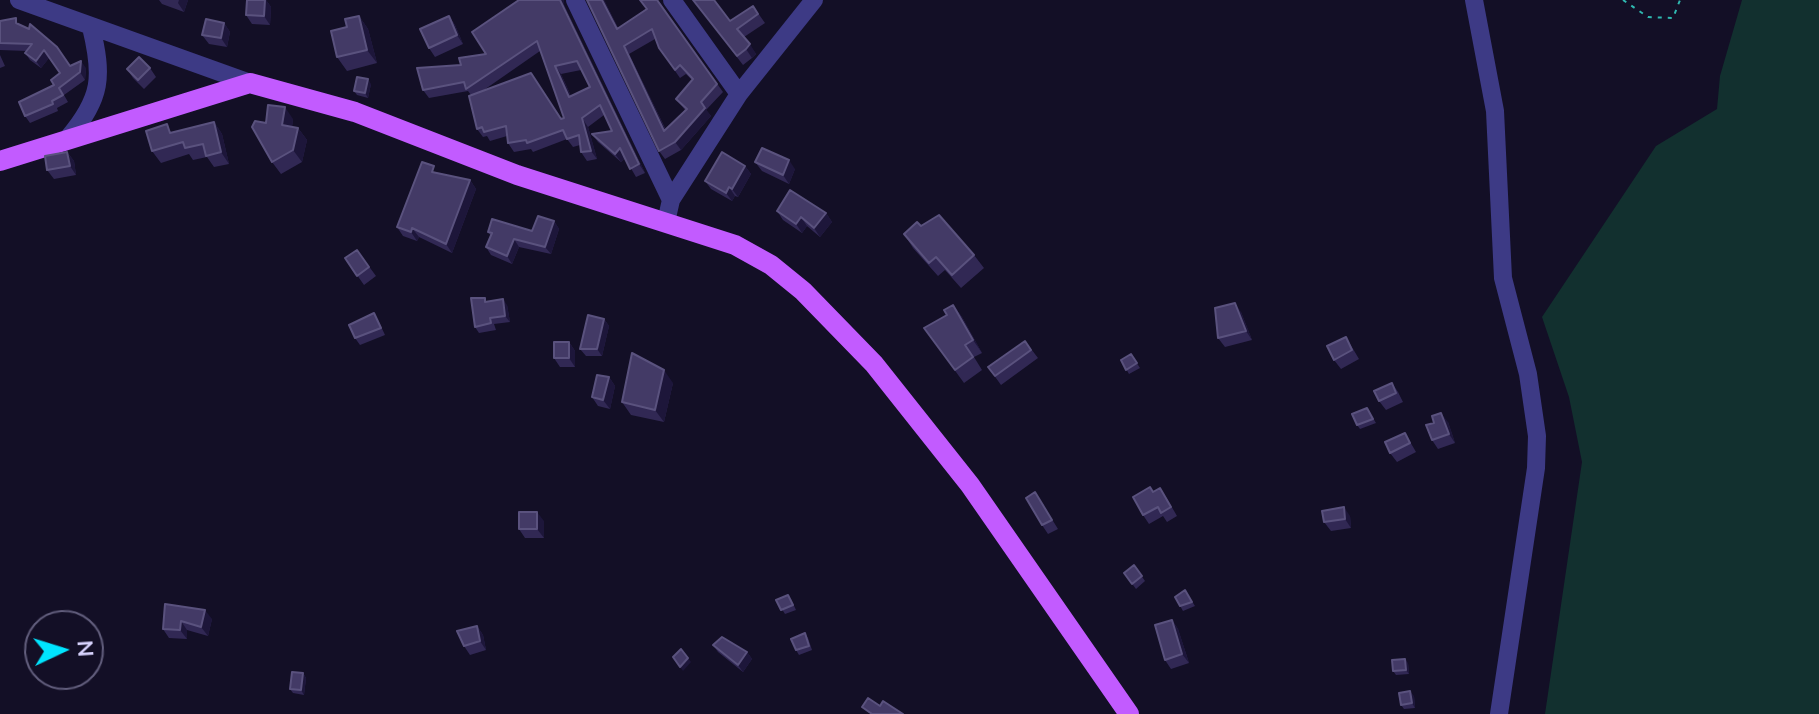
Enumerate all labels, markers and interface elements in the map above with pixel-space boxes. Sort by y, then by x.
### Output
north arrow [24,610,104,690]
text: N [71,639,100,658]

